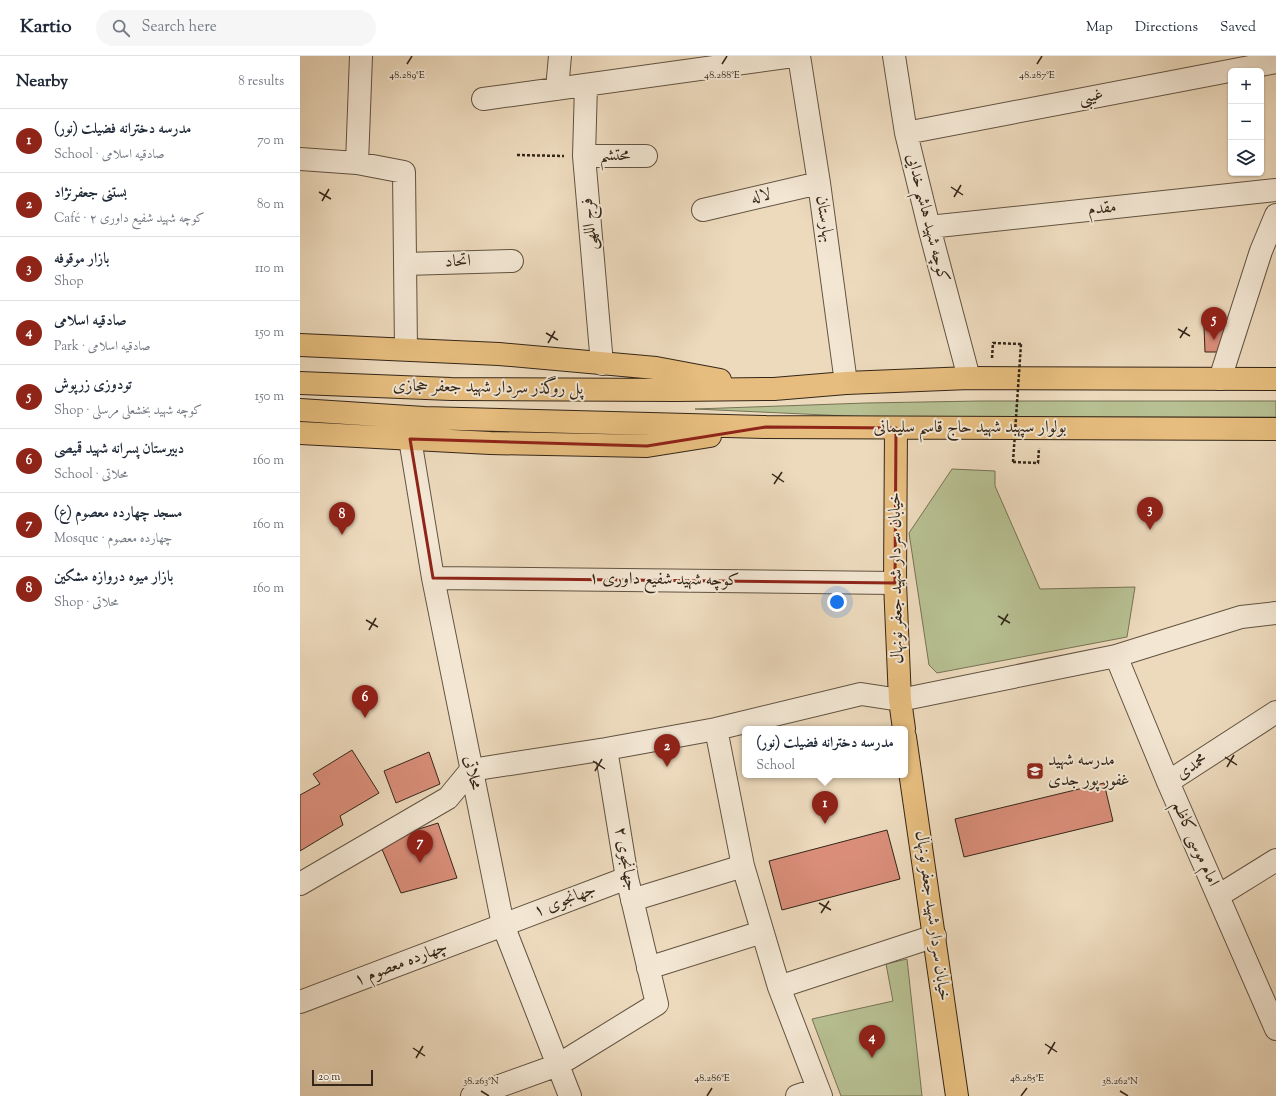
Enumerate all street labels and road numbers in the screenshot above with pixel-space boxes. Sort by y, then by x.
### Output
street label: غیبی [1077,83,1105,111]
street label: محتشم [600,144,631,171]
street label: کوچه شهید هاشم خدایی [896,151,955,286]
street label: لاله [748,183,774,211]
street label: بهارستان [809,194,839,244]
street label: مقدم [1086,196,1118,223]
street label: فرج اللهی [576,197,605,251]
street label: اتحاد [445,250,472,274]
street label: پل روگذر سردار شهید جعفر حجازی [393,372,584,402]
street label: بولوار سپهبد شهید حاج قاسم سلیمانی [873,416,1067,443]
street label: خیابان سردار شهید جعفر نونهال [884,492,910,664]
street label: کوچه شهید شفیع داوری ۱ [588,567,740,595]
street label: محمدی [1171,748,1213,786]
street label: محلاتی [457,754,487,793]
street label: امام موسی کاظم [1164,797,1225,892]
street label: جهانجوی ۲ [608,825,642,893]
street label: خیابان سردار شهید جعفر نونهال [908,829,956,1003]
street label: جهانجوی ۱ [530,878,600,924]
street label: چهارده معصوم ۱ [351,935,452,994]

